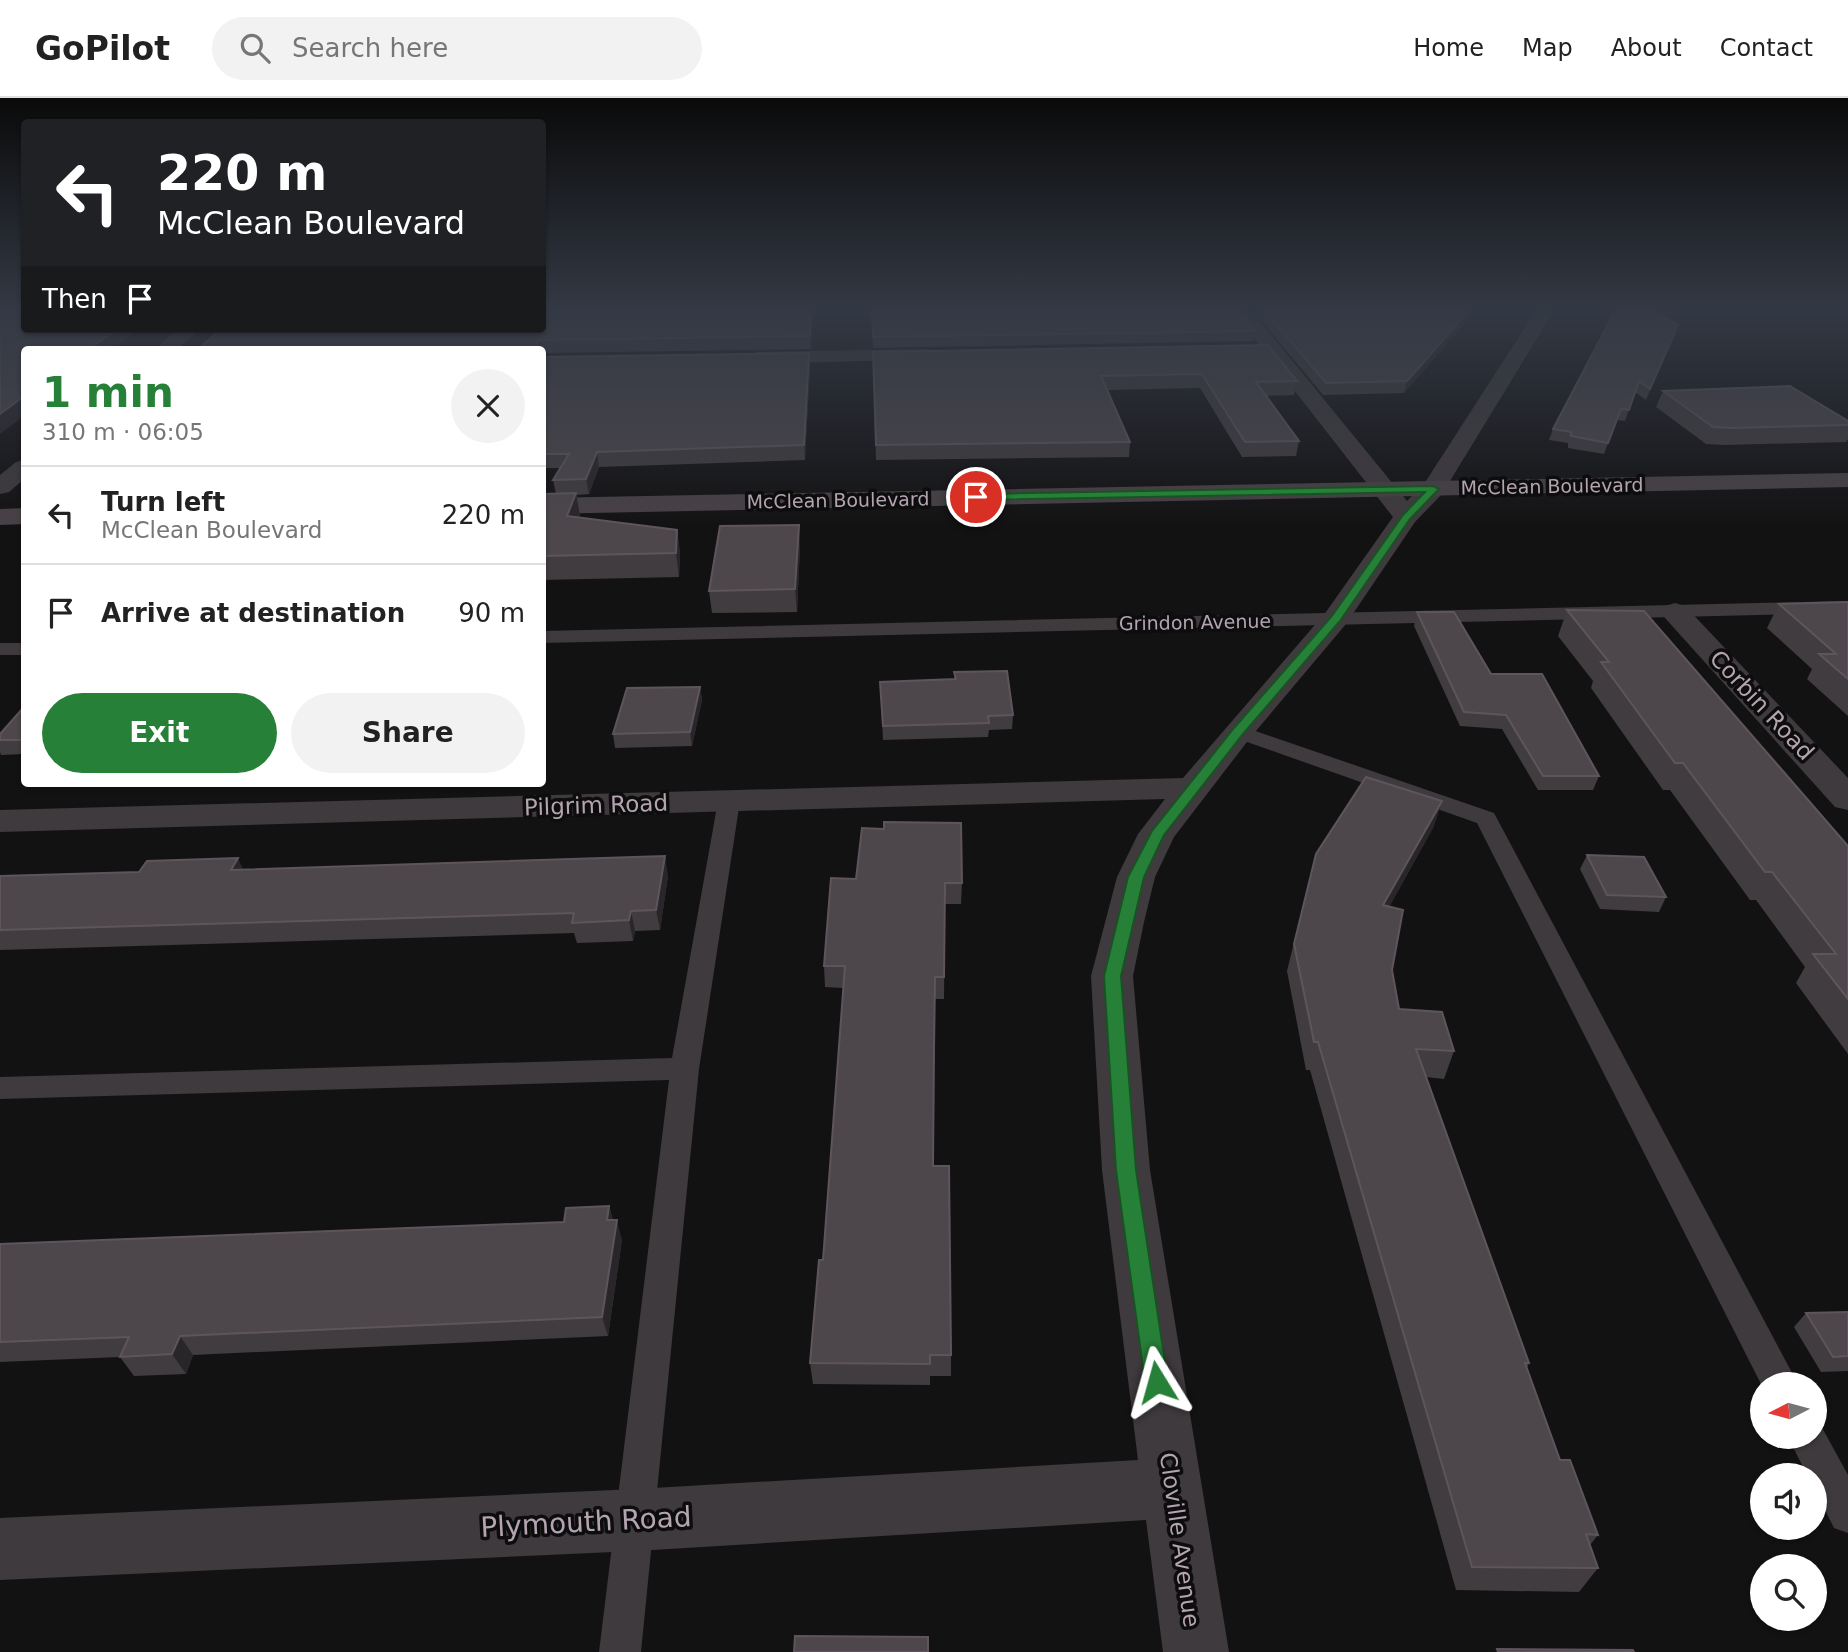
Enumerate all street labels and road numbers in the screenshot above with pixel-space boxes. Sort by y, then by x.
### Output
street label: McClean Boulevard [1460,473,1644,499]
street label: McClean Boulevard [746,487,930,513]
street label: Grindon Avenue [1119,610,1271,634]
street label: Corbin Road [1705,645,1819,765]
street label: Pilgrim Road [524,789,668,821]
street label: Cloville Avenue [1155,1451,1205,1629]
street label: Plymouth Road [480,1500,692,1544]

